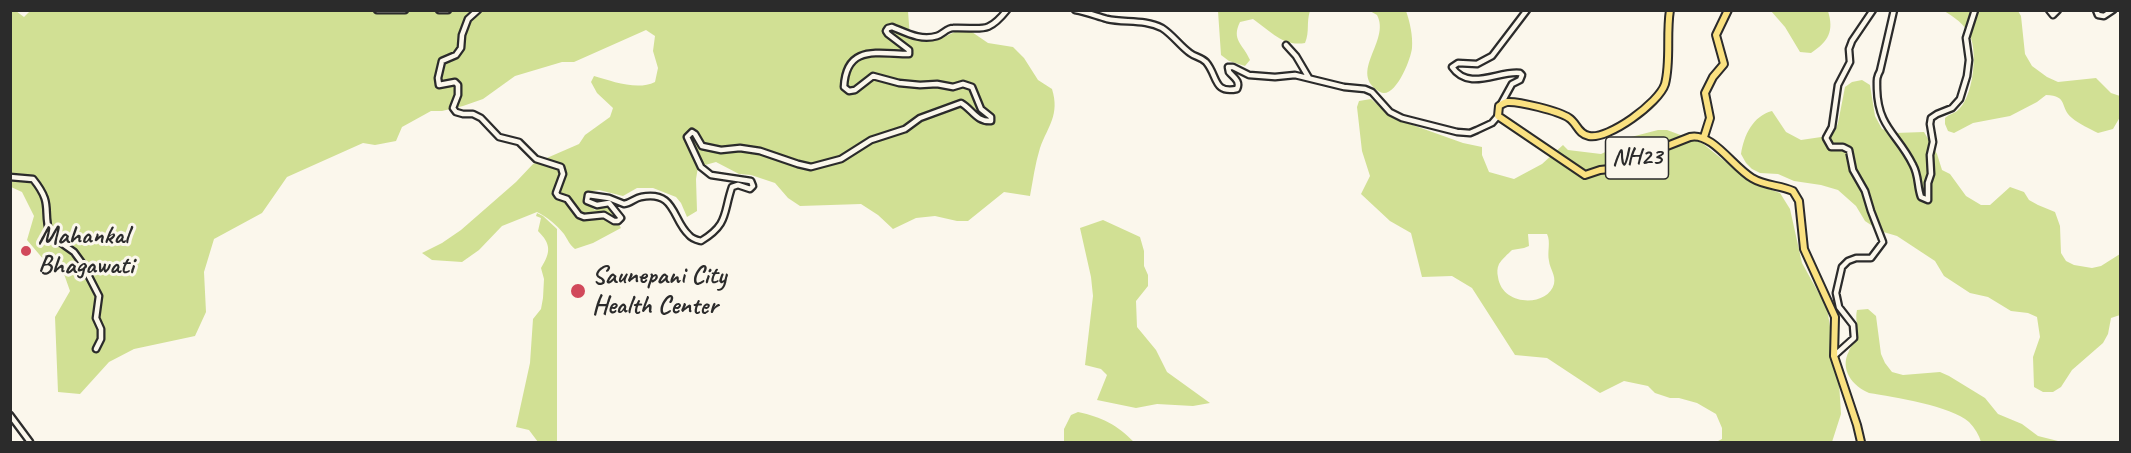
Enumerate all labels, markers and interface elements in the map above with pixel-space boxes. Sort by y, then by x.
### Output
road number: NH23 [1606,137,1668,179]
place label: Mahankal Bhagawati [38,220,134,282]
marker: Mahankal Bhagawati [19,244,33,258]
place label: Saunepani City Health Center [592,260,726,322]
marker: Saunepani City Health Center [569,282,587,300]

